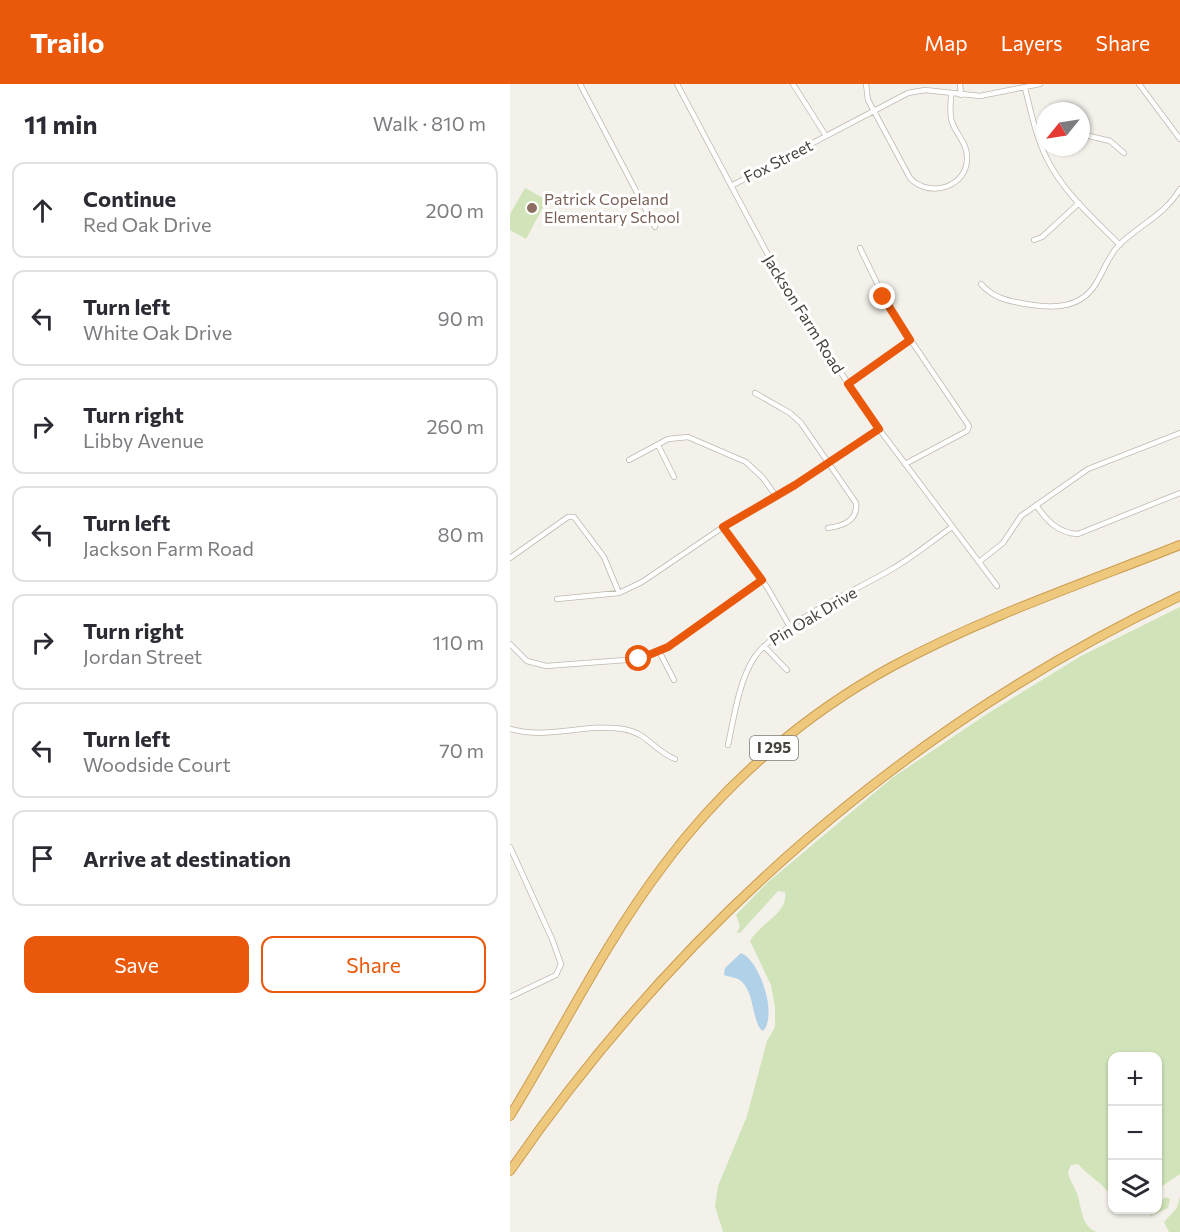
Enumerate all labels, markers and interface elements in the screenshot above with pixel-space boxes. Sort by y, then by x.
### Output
text: Trailo [30,25,105,59]
text: Map [924,30,968,55]
text: Layers [1001,30,1063,55]
text: Share [1096,30,1150,55]
north arrow [1036,102,1090,156]
text: 11 min [24,108,97,139]
text: Walk · 810 m [373,111,486,135]
street label: Fox Street [740,135,816,186]
text: Continue [83,185,176,212]
place label: Patrick Copeland Elementary School [544,189,680,226]
icon: ahead [26,194,59,227]
text: 200 m [426,198,484,222]
marker: Patrick Copeland Elementary School [525,201,539,215]
text: Red Oak Drive [83,212,211,236]
street label: Jackson Farm Road [760,251,849,377]
route end [869,283,895,309]
text: Turn left [83,293,170,320]
icon: left [26,302,59,335]
text: 90 m [438,306,484,330]
text: White Oak Drive [83,320,232,344]
text: Turn right [83,401,184,428]
icon: right [26,410,59,443]
text: 260 m [426,414,484,438]
text: Libby Avenue [83,428,204,452]
text: Turn left [83,509,170,536]
icon: left [26,518,59,551]
text: 80 m [438,522,484,546]
text: Jackson Farm Road [83,536,254,560]
street label: Pin Oak Drive [766,582,860,649]
text: Turn right [83,617,184,644]
icon: right [26,626,59,659]
text: 110 m [433,630,484,654]
text: Jordan Street [83,644,202,668]
route start [625,645,651,671]
text: Turn left [83,725,170,752]
icon: left [26,734,59,767]
road number: I 295 [750,736,798,760]
text: 70 m [439,738,484,762]
text: Woodside Court [83,752,231,776]
icon: arrive [26,842,59,875]
text: Arrive at destination [83,845,291,872]
button: Save [24,936,249,993]
button: Share [261,936,486,993]
map controls [1108,1052,1162,1214]
button: + [1108,1052,1162,1106]
button: − [1108,1106,1162,1160]
button: layers [1108,1160,1162,1214]

